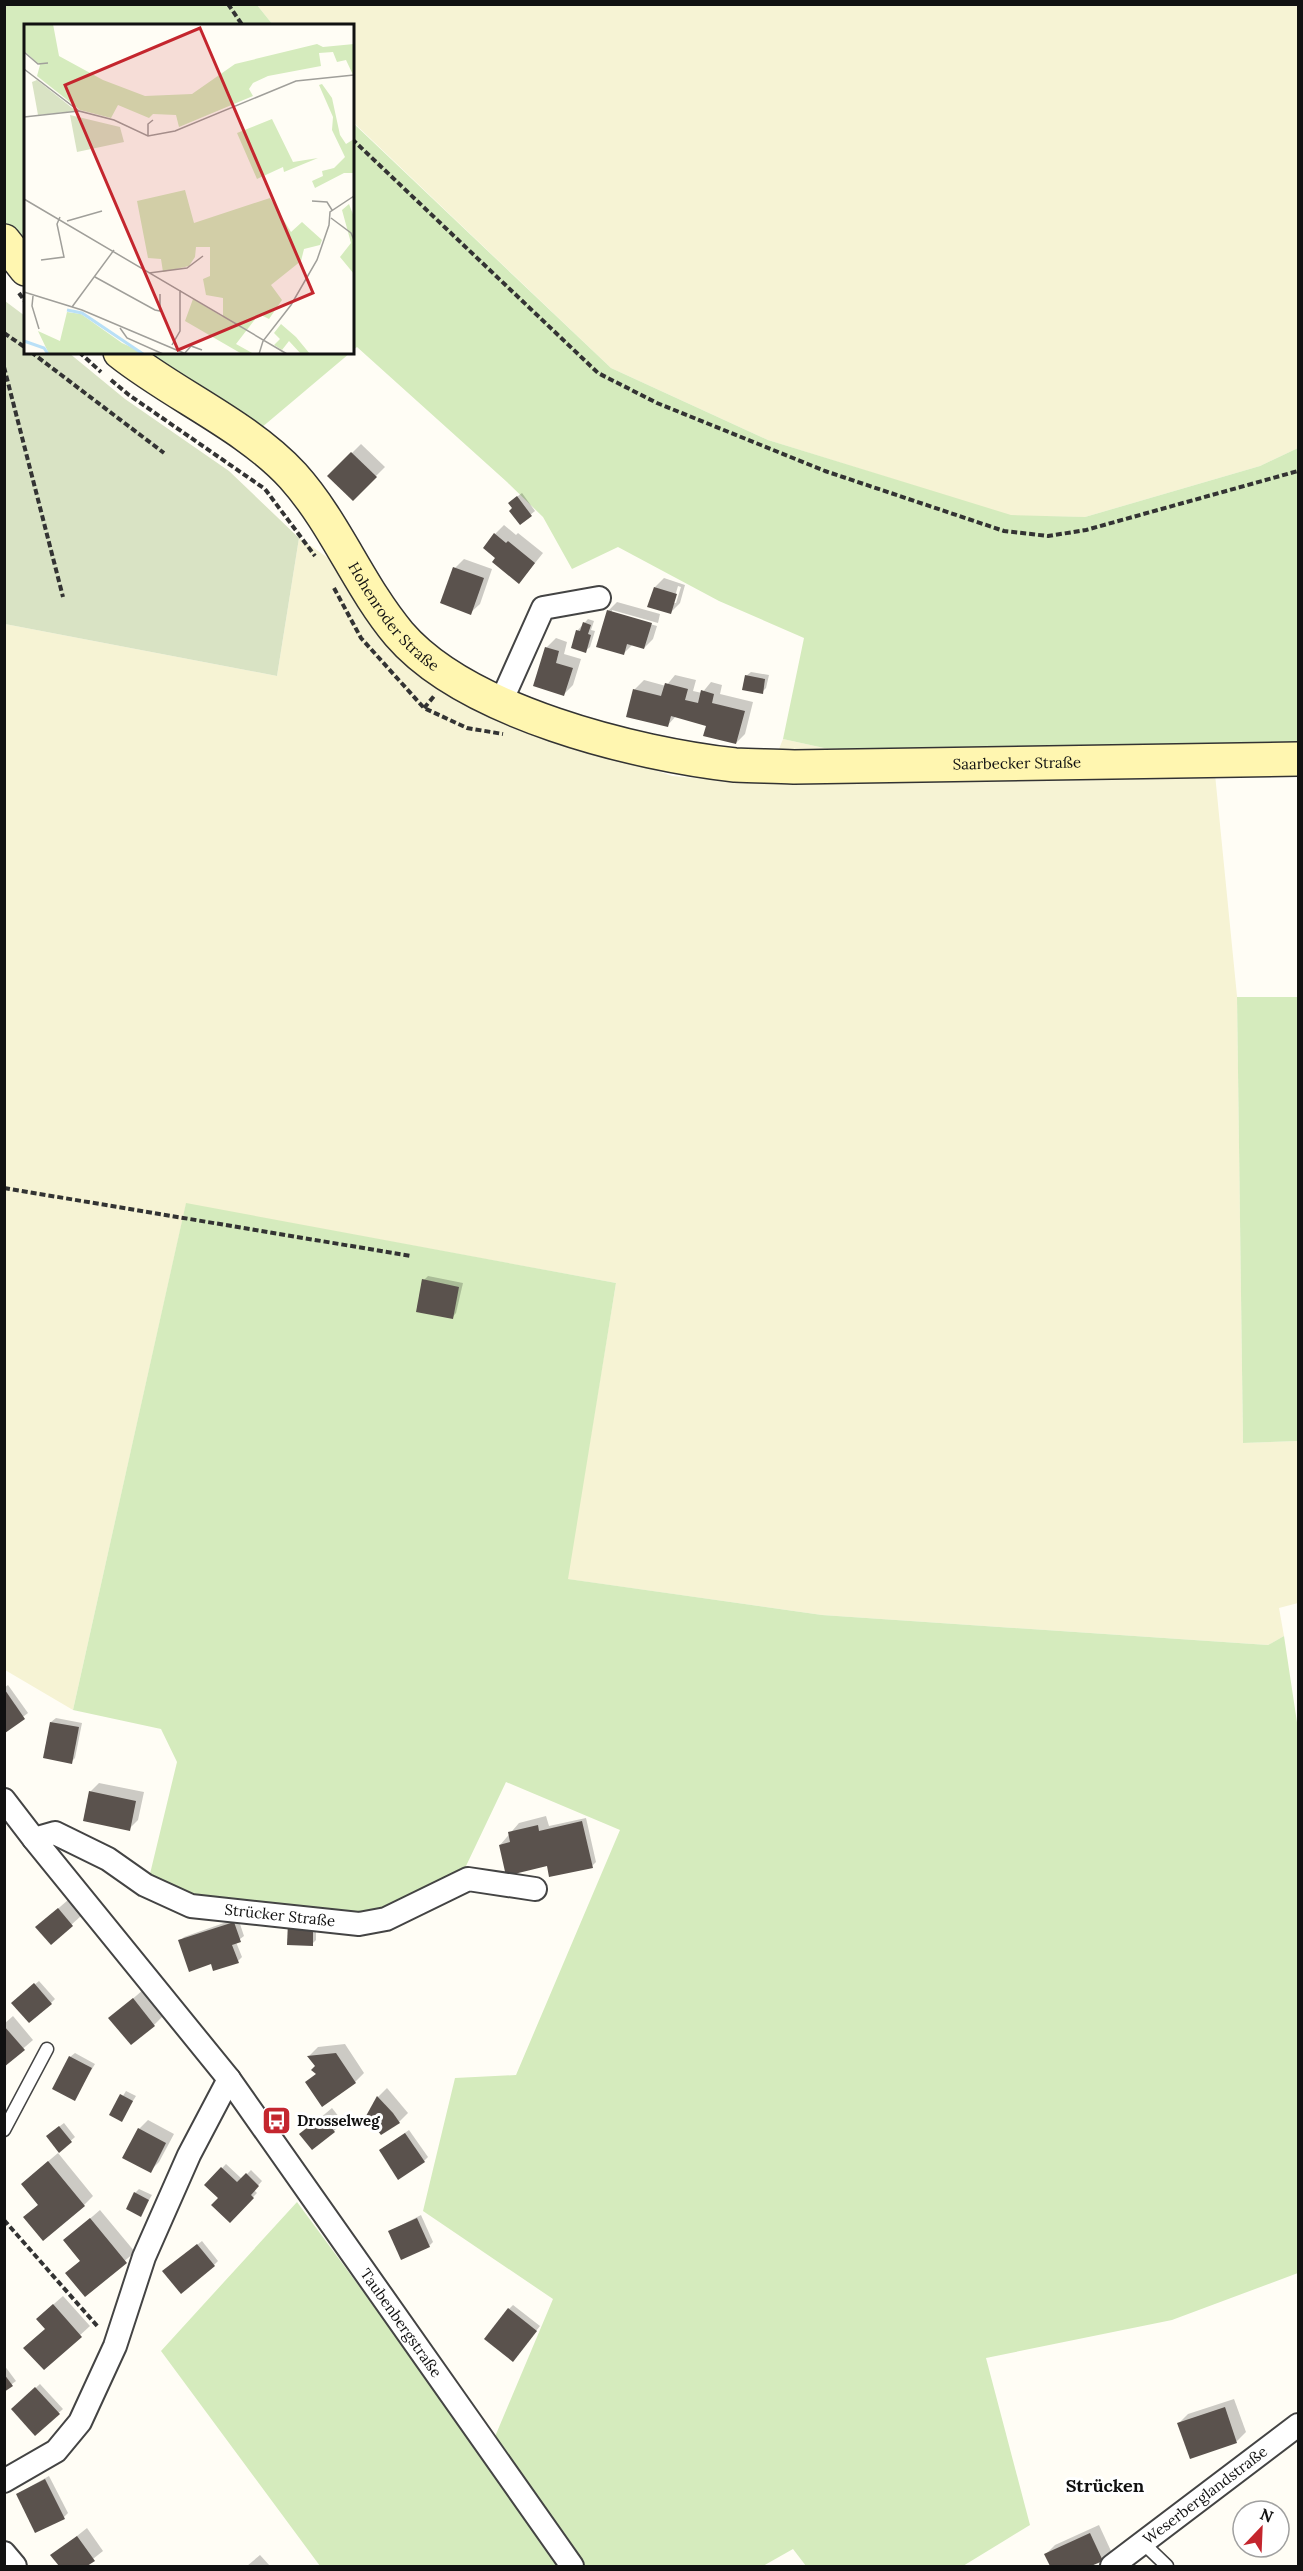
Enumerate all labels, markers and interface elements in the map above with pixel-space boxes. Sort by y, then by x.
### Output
inset map [24,24,354,354]
street label: Hohenroder Straße [344,558,443,675]
street label: Saarbecker Straße [952,752,1081,773]
street label: Strücker Straße [224,1900,336,1930]
bus stop icon: Drosselweg [260,2105,292,2137]
place label: Drosselweg [297,2111,380,2130]
street label: Taubenbergstraße [357,2265,446,2381]
street label: Weserberglandstraße [1139,2442,1271,2548]
district label: Strücken [1066,2474,1145,2497]
north arrow [1231,2499,1291,2559]
text: N [1257,2504,1276,2527]

